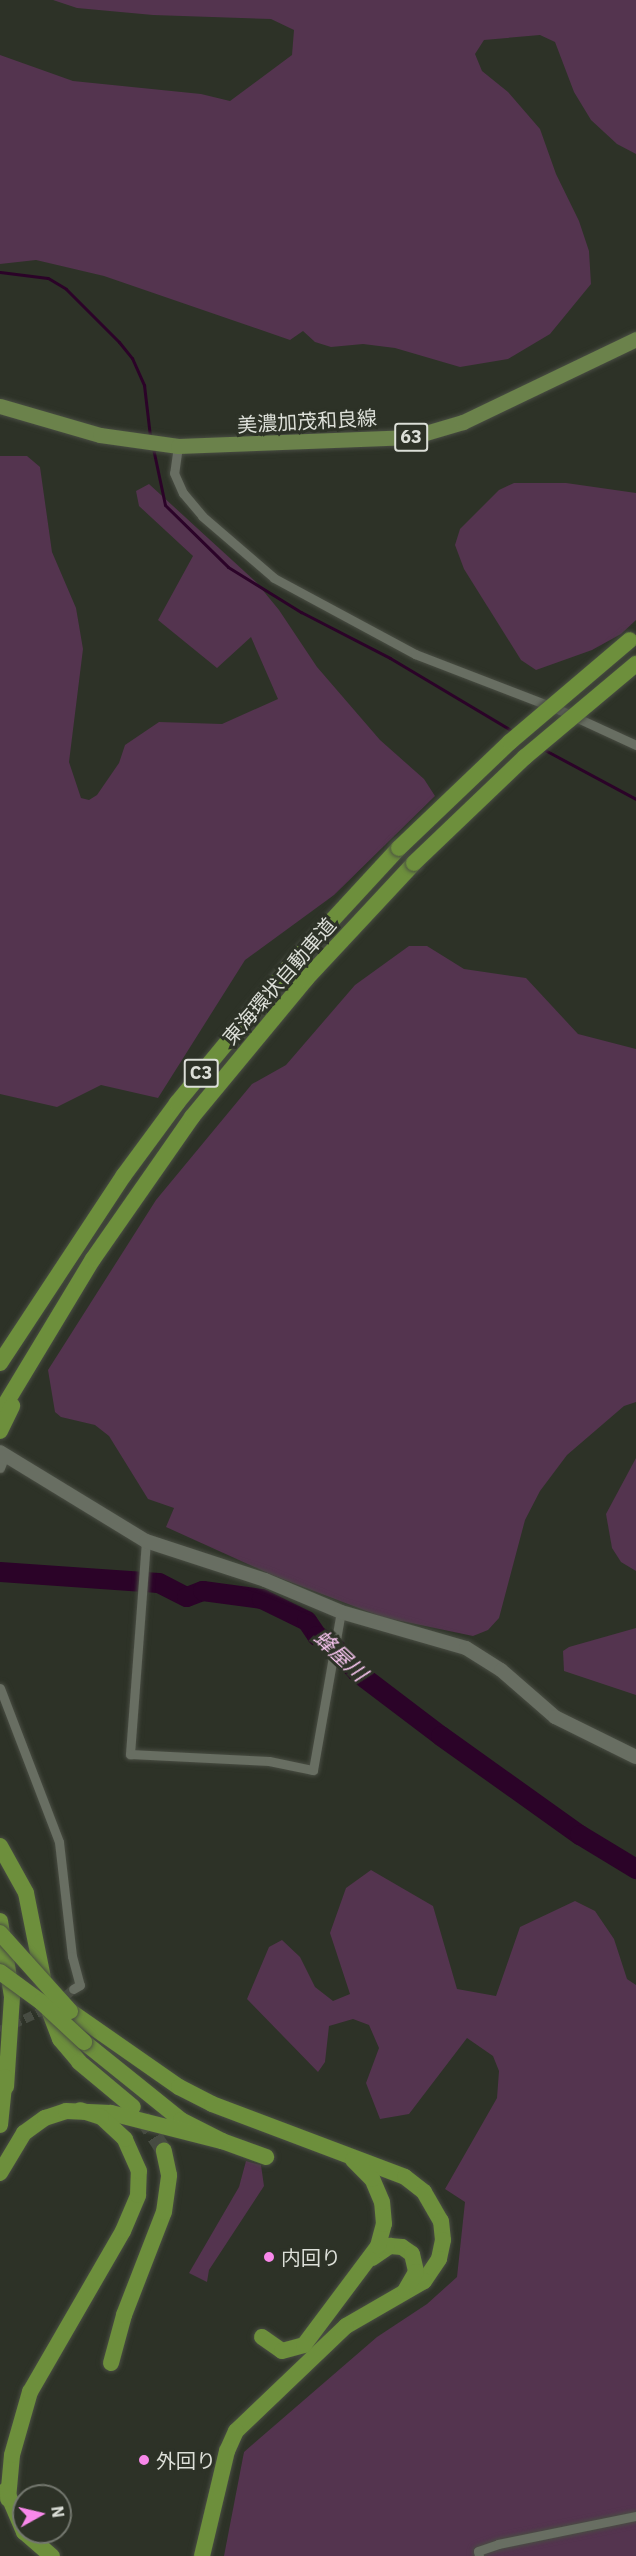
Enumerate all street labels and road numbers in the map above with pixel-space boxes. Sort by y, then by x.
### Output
street label: 美濃加茂和良線 [236,405,378,437]
road number: 63 [393,422,429,452]
street label: 東海環状自動車道 [217,913,341,1049]
road number: C3 [183,1058,219,1088]

